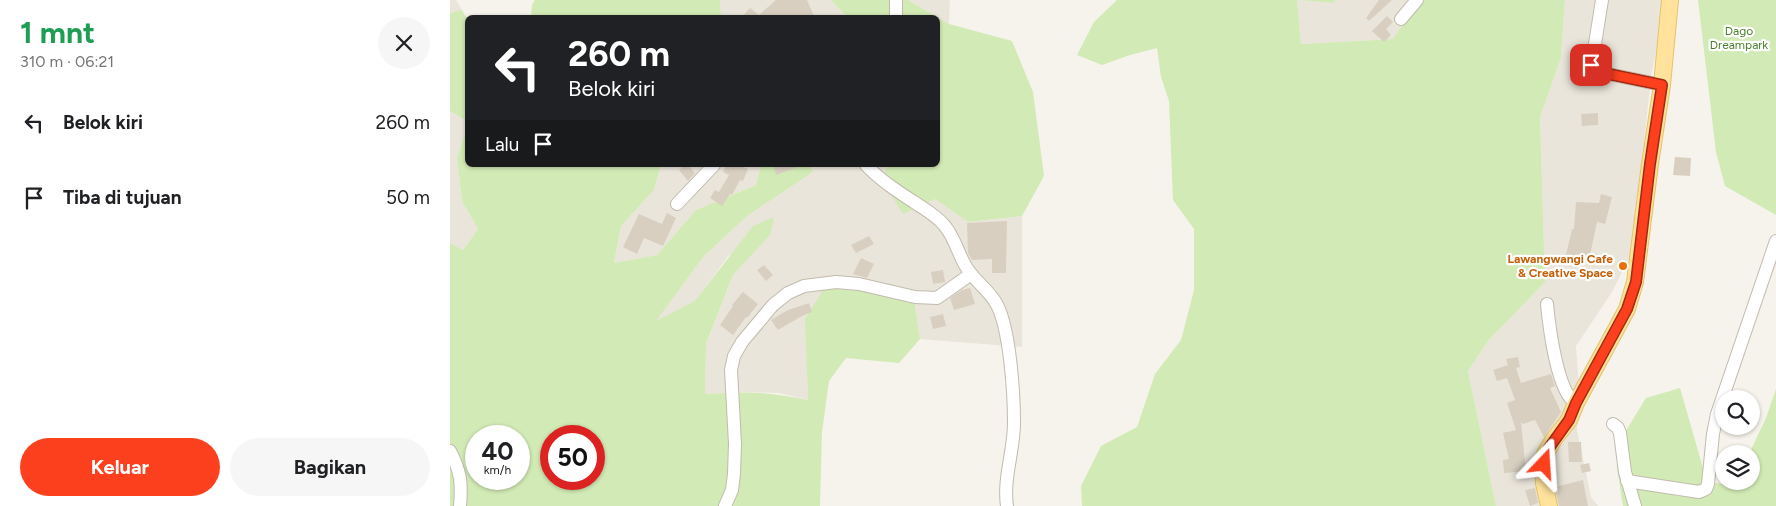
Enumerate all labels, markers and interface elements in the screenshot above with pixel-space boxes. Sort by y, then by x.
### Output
text: 1 mnt [20,14,95,51]
button: close [378,17,430,69]
park label: Dago Dreampark [1710,24,1768,52]
text: 260 m [568,33,670,75]
icon: left [485,35,550,100]
pin [1570,44,1612,86]
icon: arrive [1577,51,1605,79]
text: 310 m · 06:21 [20,52,114,71]
text: Belok kiri [568,75,655,102]
icon: left [20,109,48,137]
text: Belok kiri [63,111,143,134]
text: 260 m [376,111,430,134]
icon: arrive [529,130,557,158]
text: Lalu [485,133,519,156]
icon: arrive [20,184,48,212]
text: Tiba di tujuan [63,186,182,209]
text: 50 m [386,186,430,209]
place label: Lawangwangi Cafe & Creative Space [1508,252,1613,280]
marker: Lawangwangi Cafe & Creative Space [1617,260,1629,272]
map controls [1715,390,1760,490]
button: search [1715,390,1760,435]
speed limit sign: 50 [540,425,605,490]
text: 40 [481,436,514,466]
position arrow [1517,437,1569,489]
button: Keluar [20,438,220,496]
button: Bagikan [230,438,430,496]
button: layers [1715,445,1760,490]
text: km/h [484,463,511,477]

